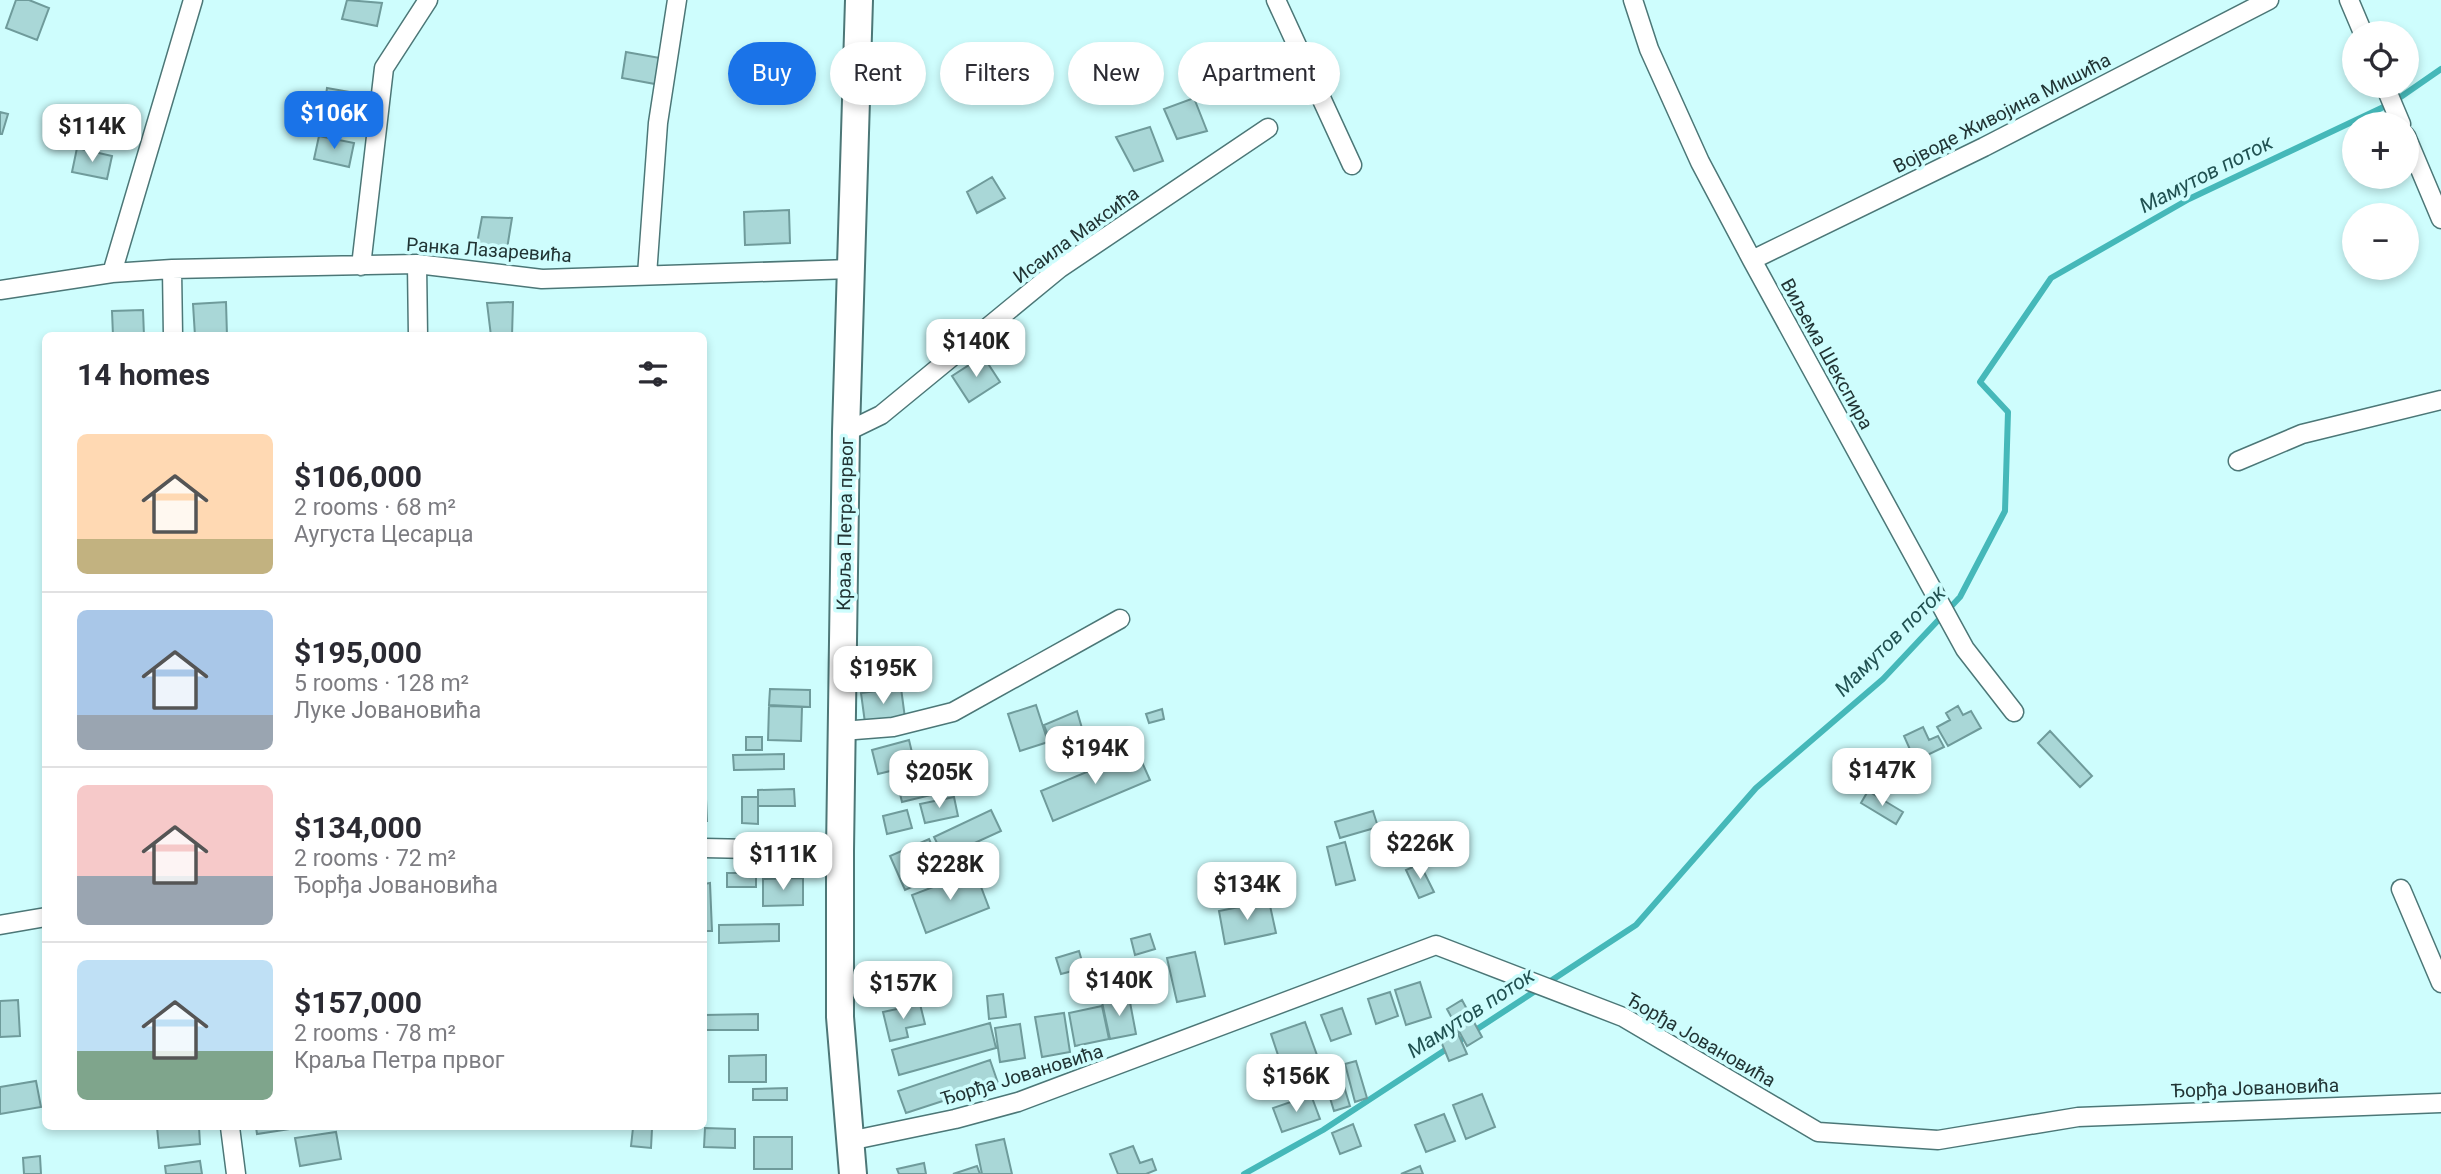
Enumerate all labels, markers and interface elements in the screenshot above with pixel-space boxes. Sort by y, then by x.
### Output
map controls [2342,21,2419,280]
button: locate [2342,21,2419,98]
chip: Buy [728,42,816,105]
chip: Rent [830,42,926,105]
chip: Filters [940,42,1054,105]
chip: New [1068,42,1164,105]
chip: Apartment [1178,42,1340,105]
street label: Војводе Живојина Мишића [1889,48,2115,178]
pin: $106K [285,92,383,151]
text: $106K [300,100,368,127]
pin: $114K [43,104,141,164]
button: + [2342,112,2419,189]
text: $114K [58,113,126,140]
water label: Мамутов поток [2135,130,2278,218]
street label: Исаила Максића [1009,182,1143,288]
button: − [2342,203,2419,280]
street label: Ранка Лазаревића [405,233,573,267]
street label: Виљема Шекспира [1776,274,1878,434]
pin: $140K [927,320,1025,379]
text: $140K [942,328,1010,355]
icon: filters [634,355,672,393]
text: 14 homes [77,357,210,392]
street label: Краља Петра првог [832,437,858,611]
text: $106,000 [294,459,422,494]
icon: home [133,462,217,546]
text: 2 rooms · 68 m² [294,494,456,521]
text: Аугуста Цесарца [294,521,474,548]
water label: Мамутов поток [1830,580,1951,701]
text: $195,000 [294,635,422,670]
icon: home [133,638,217,722]
pin: $195K [834,646,932,706]
text: $195K [849,655,917,682]
text: 5 rooms · 128 m² [294,670,469,697]
text: Луке Јовановића [294,697,481,724]
pin: $194K [1046,726,1144,786]
text: $194K [1061,735,1129,762]
pin: $147K [1833,748,1931,808]
pin: $205K [890,750,988,810]
text: $147K [1848,757,1916,784]
text: $205K [905,759,973,786]
text: $134,000 [294,810,422,845]
icon: home [133,813,217,897]
pin: $226K [1371,822,1469,881]
text: $226K [1386,830,1454,857]
pin: $111K [734,832,832,892]
text: $111K [749,841,817,868]
pin: $228K [901,842,999,902]
text: 2 rooms · 72 m² [294,845,456,872]
text: $228K [916,851,984,878]
pin: $134K [1198,862,1296,922]
text: $134K [1213,871,1281,898]
text: Ђорђа Јовановића [294,872,498,899]
pin: $140K [1070,958,1168,1018]
pin: $157K [854,962,952,1021]
water label: Мамутов поток [1403,962,1540,1063]
text: $140K [1085,967,1153,994]
text: $157K [869,970,937,997]
text: $157,000 [294,985,422,1020]
icon: home [133,988,217,1072]
street label: Ђорђа Јовановића [1622,988,1780,1092]
text: 2 rooms · 78 m² [294,1020,456,1047]
street label: Ђорђа Јовановића [938,1039,1106,1111]
text: Краља Петра првог [294,1047,504,1074]
pin: $156K [1247,1054,1345,1114]
text: $156K [1262,1063,1330,1090]
street label: Ђорђа Јовановића [2170,1074,2340,1102]

